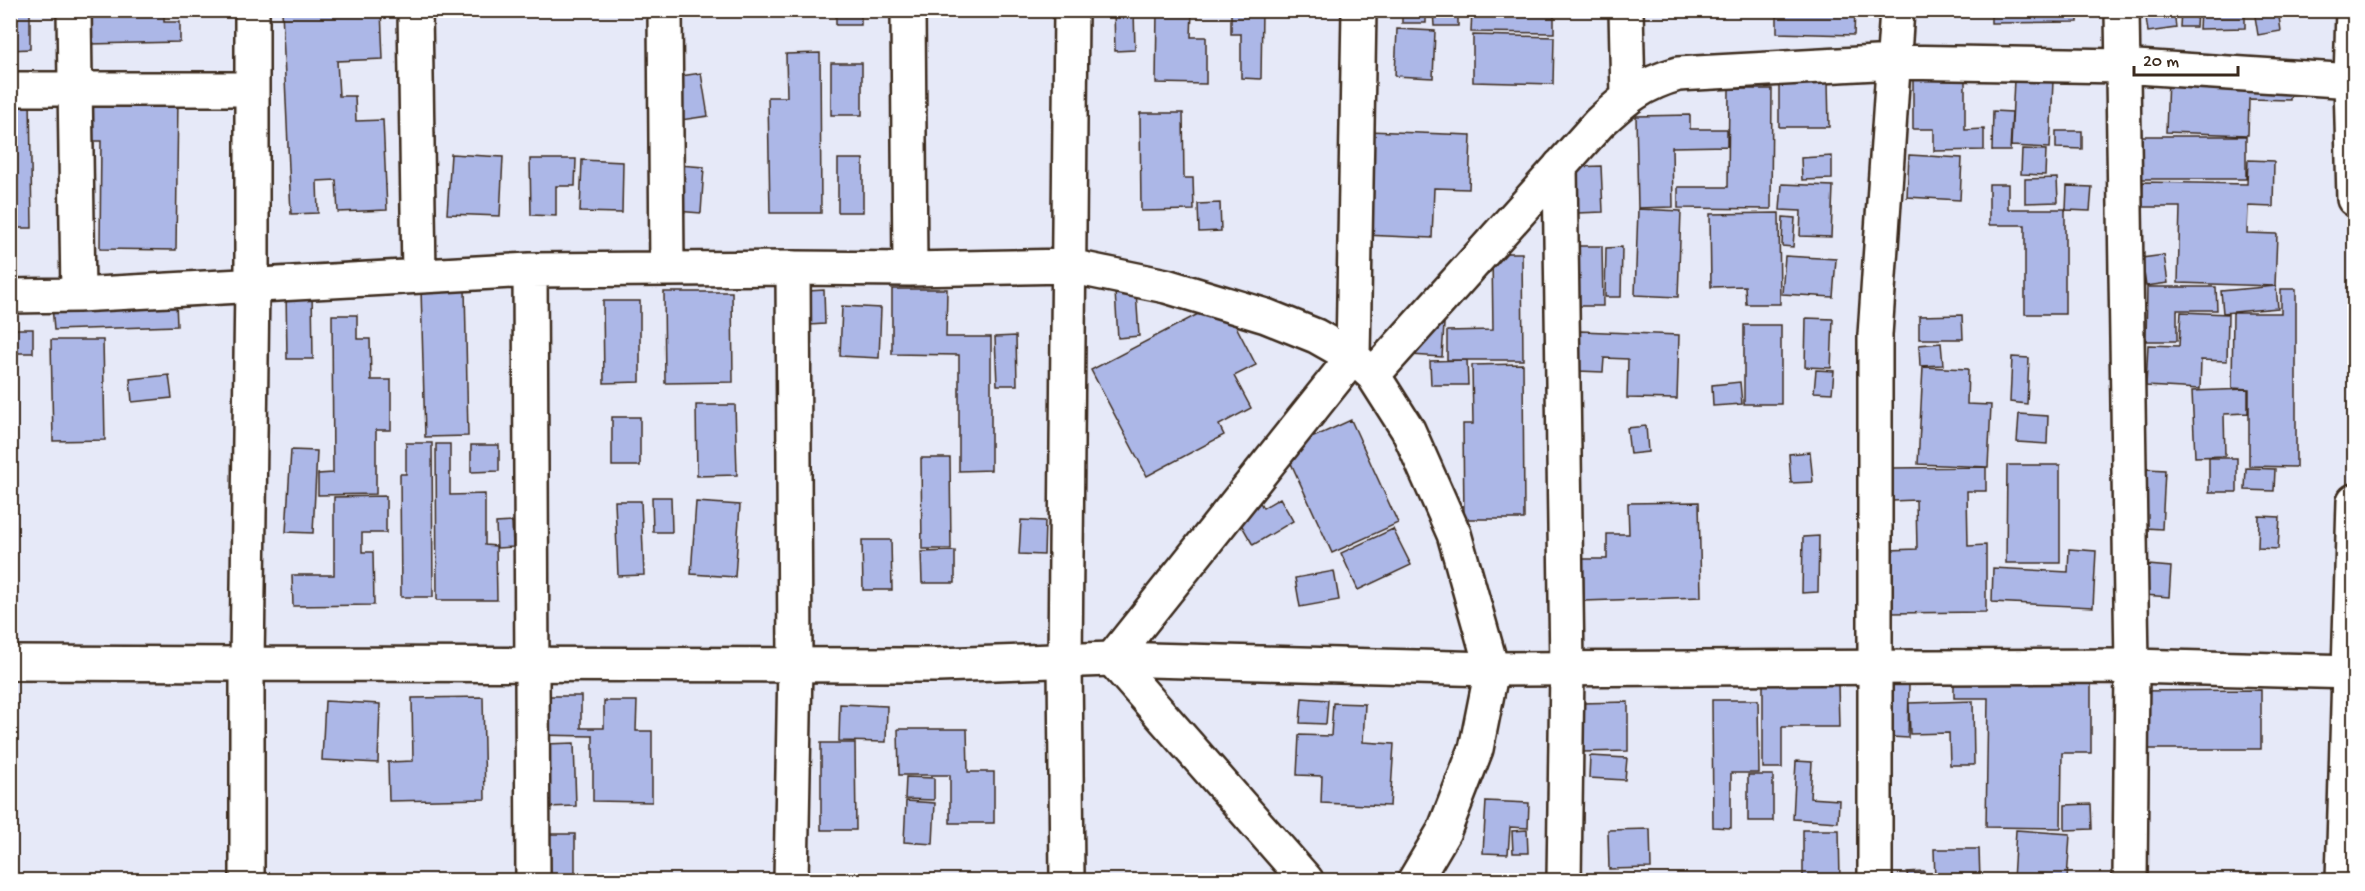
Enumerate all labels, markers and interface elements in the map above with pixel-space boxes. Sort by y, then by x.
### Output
scale bar [2134,39,2238,77]
text: 20 m [2143,52,2179,73]

